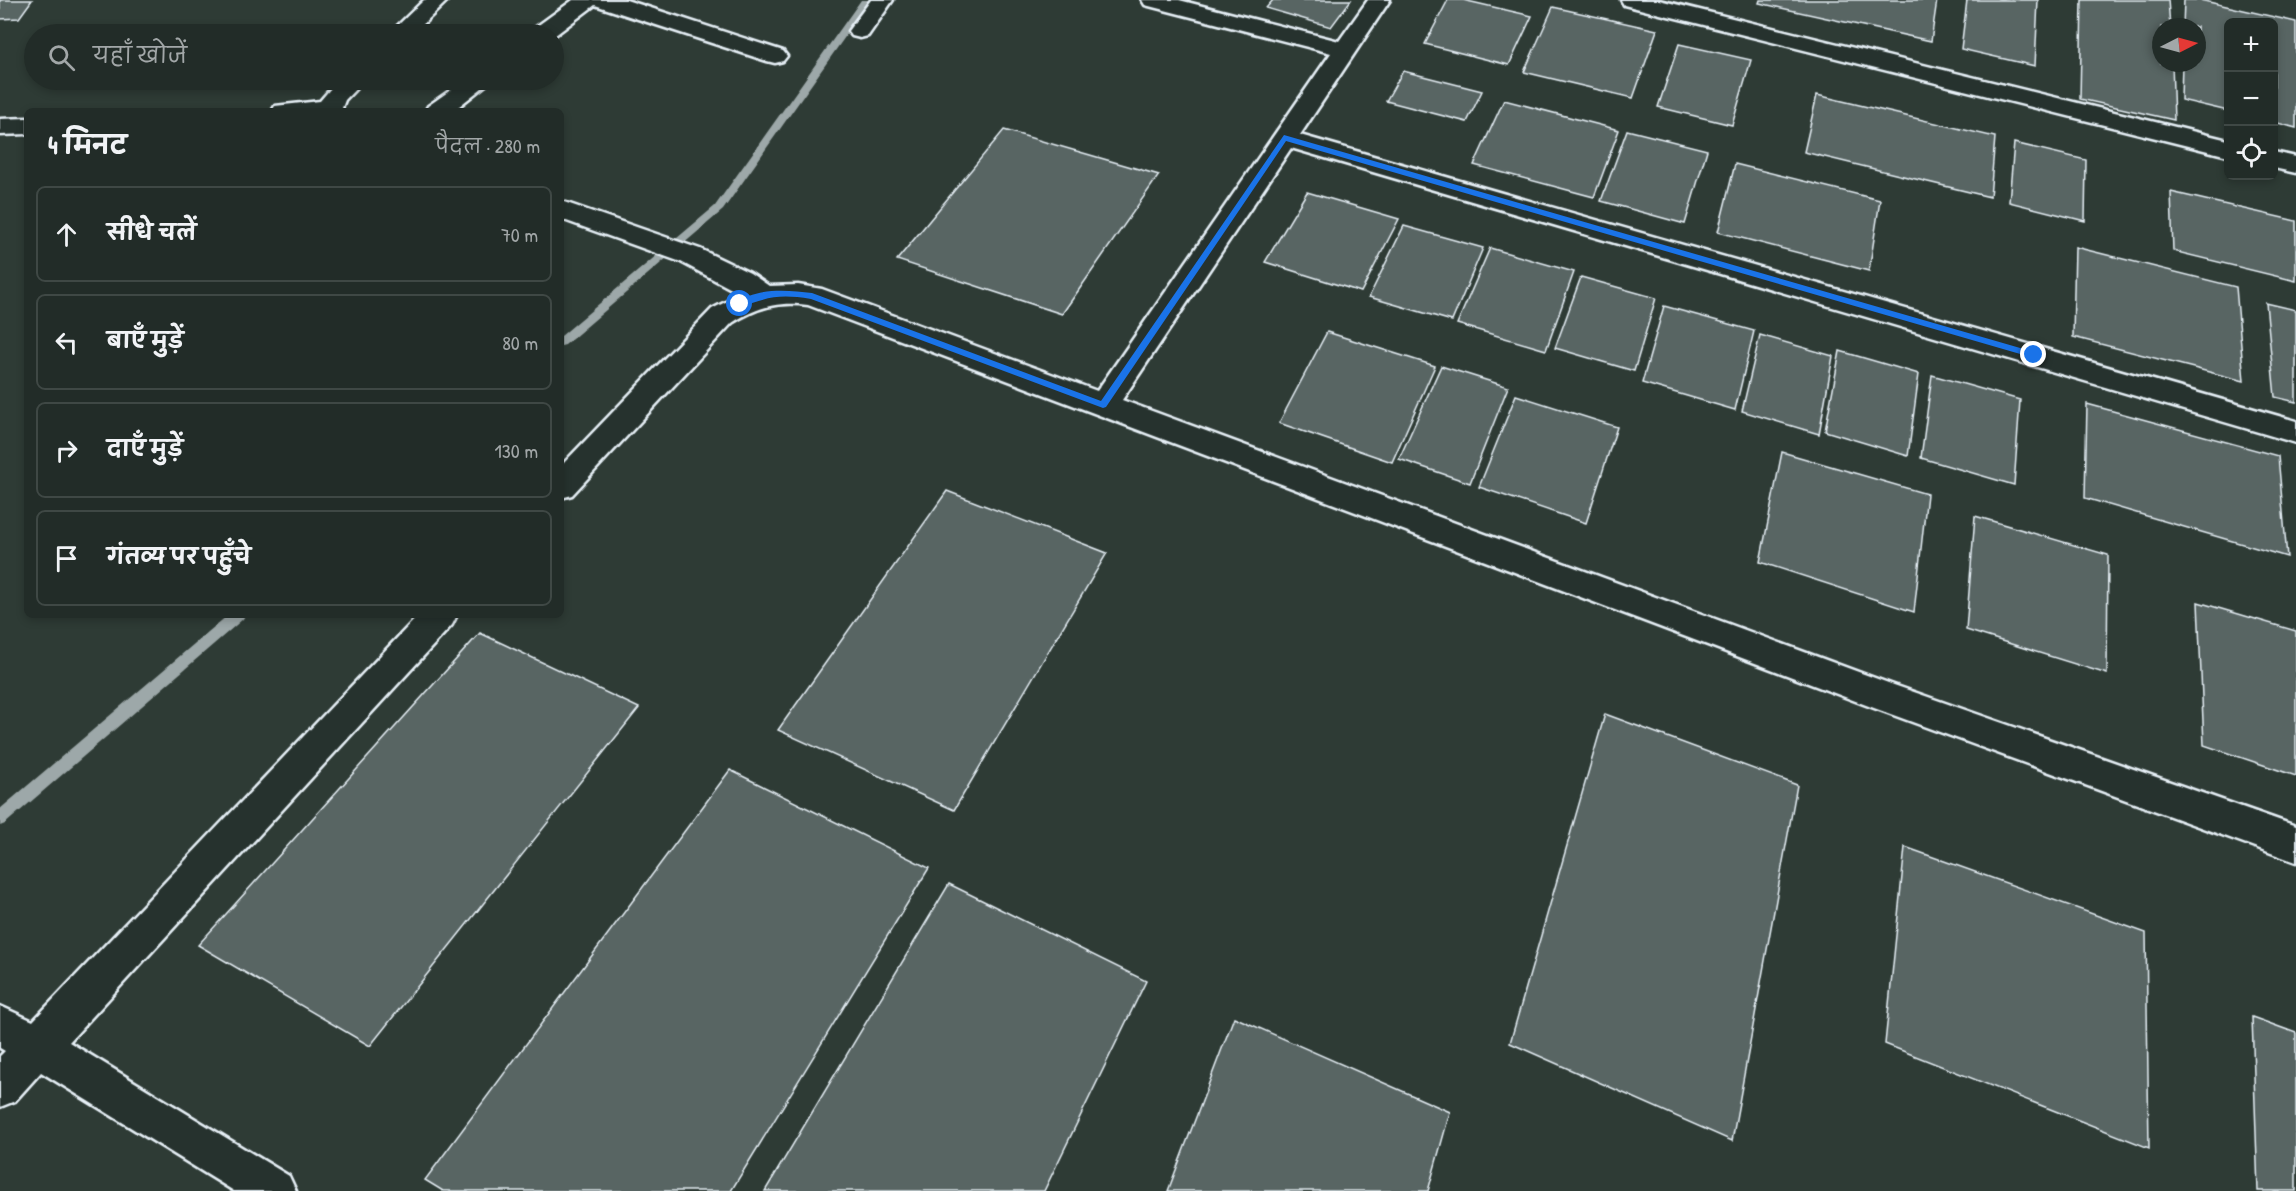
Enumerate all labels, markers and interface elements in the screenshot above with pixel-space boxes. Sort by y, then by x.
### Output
north arrow [2152,18,2206,72]
map controls [2224,18,2278,180]
button: + [2224,18,2278,72]
search box [24,24,564,90]
text: यहाँ खोजें [93,40,187,70]
icon: search [45,41,78,74]
button: − [2224,72,2278,126]
button: locate [2224,126,2278,180]
text: 4 मिनट [48,127,127,162]
text: पैदल · 280 m [435,132,540,159]
text: सीधे चलें [107,217,197,247]
icon: ahead [50,218,83,251]
text: 70 m [501,221,538,248]
route start [726,290,752,316]
text: बाएँ मुड़ें [107,325,184,355]
icon: left [50,326,83,359]
text: 80 m [502,329,538,356]
route end [2020,341,2046,367]
text: दाएँ मुड़ें [107,433,183,463]
icon: right [50,434,83,467]
text: 130 m [495,437,538,464]
text: गंतव्य पर पहुँचे [107,541,251,571]
icon: arrive [50,542,83,575]

